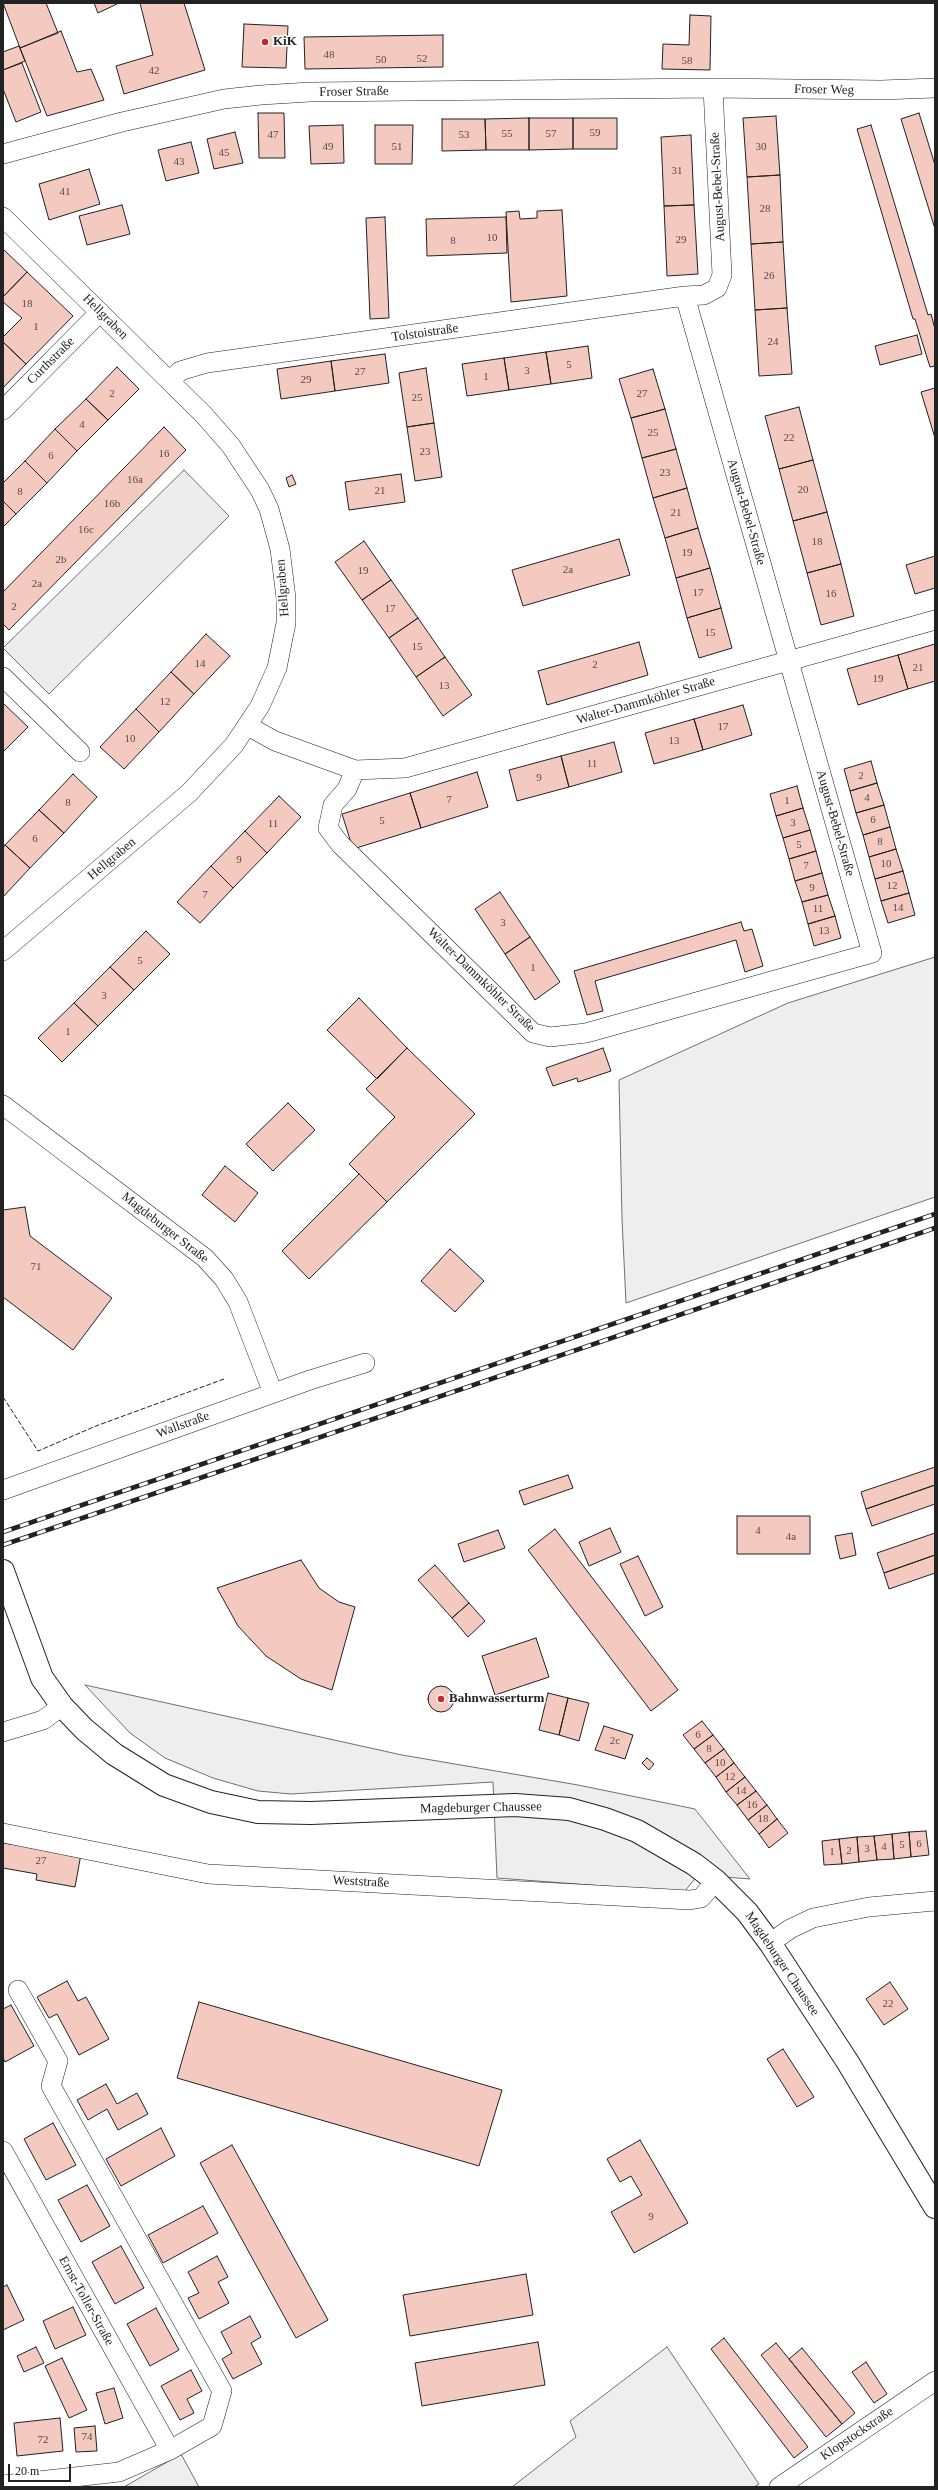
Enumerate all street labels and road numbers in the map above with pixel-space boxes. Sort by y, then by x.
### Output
street label: Froser Weg [794,82,854,98]
street label: Froser Straße [319,84,389,100]
street label: August-Bebel-Straße [707,132,729,242]
street label: Hellgraben [79,291,131,343]
street label: Tolstoistraße [391,321,459,345]
street label: Curthstraße [24,334,78,388]
street label: August-Bebel-Straße [723,457,769,567]
street label: Hellgraben [273,559,293,617]
street label: Walter-Dammköhler Straße [575,674,717,728]
street label: August-Bebel-Straße [812,768,858,878]
street label: Hellgraben [85,834,139,884]
street label: Walter-Dammköhler Straße [424,925,538,1035]
street label: Magdeburger Straße [118,1189,212,1267]
street label: Wallstraße [154,1408,212,1442]
street label: Magdeburger Chaussee [420,1799,542,1817]
street label: Weststraße [332,1873,390,1891]
street label: Magdeburger Chaussee [741,1909,823,2019]
street label: Ernst-Toller-Straße [55,2254,117,2348]
street label: Klopstockstraße [818,2404,896,2464]

